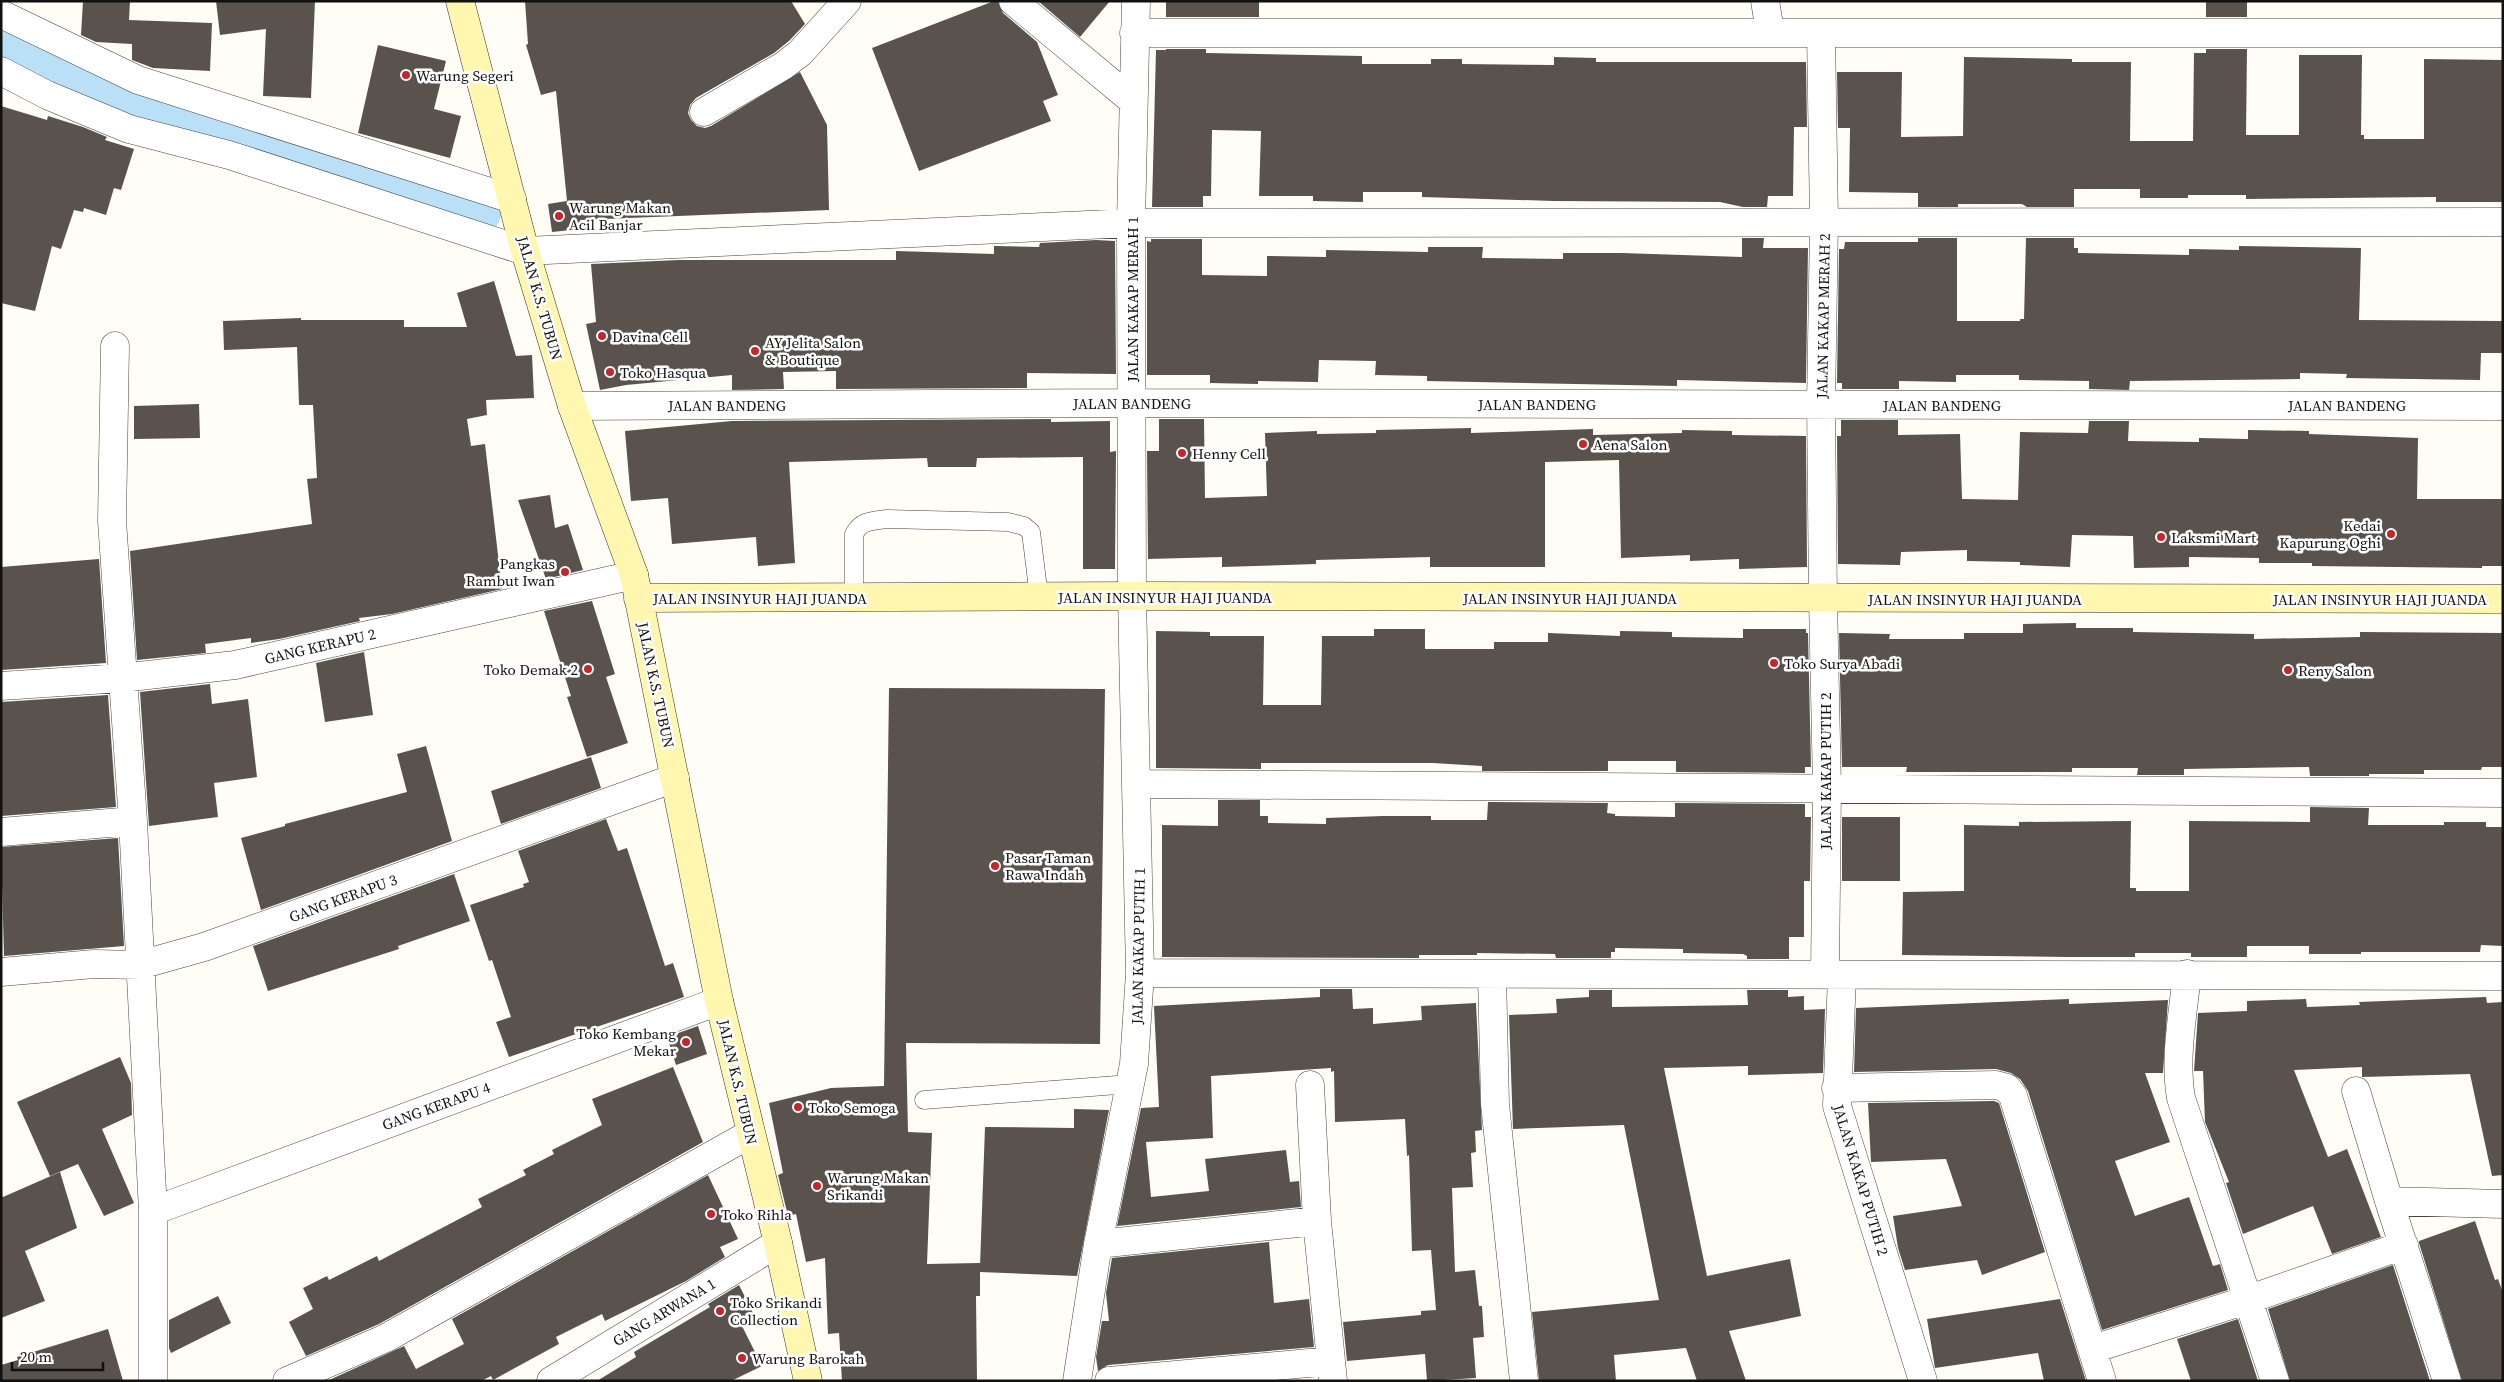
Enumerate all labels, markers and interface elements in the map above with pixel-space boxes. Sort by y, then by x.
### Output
place label: Warung Segeri [416,65,514,86]
marker: Warung Segeri [400,69,412,81]
place label: Warung Makan Acil Banjar [569,197,671,235]
marker: Warung Makan Acil Banjar [553,210,565,222]
street label: JALAN KAKAP MERAH 1 [1122,216,1143,383]
street label: JALAN K.S. TUBUN [512,233,568,362]
street label: JALAN KAKAP MERAH 2 [1811,233,1835,400]
place label: Davina Cell [612,326,689,347]
marker: Davina Cell [596,330,608,342]
place label: AY Jelita Salon & Boutique [765,332,861,370]
marker: AY Jelita Salon & Boutique [749,345,761,357]
place label: Toko Hasqua [620,362,706,383]
marker: Toko Hasqua [604,366,616,378]
street label: JALAN BANDENG [1072,393,1191,414]
street label: JALAN BANDENG [1477,394,1596,415]
street label: JALAN BANDENG [667,395,786,416]
street label: JALAN BANDENG [1882,395,2001,416]
street label: JALAN BANDENG [2287,395,2406,416]
place label: Aena Salon [1593,434,1668,455]
marker: Aena Salon [1577,438,1589,450]
place label: Henny Cell [1192,443,1267,464]
marker: Henny Cell [1176,447,1188,459]
place label: Kedai Kapurung Oghi [2279,515,2381,553]
place label: Laksmi Mart [2171,527,2256,548]
marker: Kedai Kapurung Oghi [2385,528,2397,540]
marker: Laksmi Mart [2155,531,2167,543]
place label: Pangkas Rambut Iwan [466,553,555,591]
marker: Pangkas Rambut Iwan [559,566,571,578]
street label: JALAN INSINYUR HAJI JUANDA [1057,587,1272,608]
street label: JALAN INSINYUR HAJI JUANDA [652,588,867,609]
street label: JALAN INSINYUR HAJI JUANDA [1462,588,1677,609]
street label: JALAN INSINYUR HAJI JUANDA [1867,589,2082,610]
street label: JALAN INSINYUR HAJI JUANDA [2272,589,2487,610]
street label: JALAN K.S. TUBUN [632,619,680,750]
street label: GANG KERAPU 2 [262,623,378,669]
place label: Toko Surya Abadi [1784,653,1900,674]
marker: Toko Surya Abadi [1768,657,1780,669]
place label: Toko Demak 2 [484,659,578,680]
place label: Reny Salon [2298,660,2372,681]
marker: Toko Demak 2 [582,663,594,675]
marker: Reny Salon [2282,664,2294,676]
street label: JALAN KAKAP PUTIH 2 [1815,692,1836,851]
place label: Pasar Taman Rawa Indah [1005,847,1091,885]
marker: Pasar Taman Rawa Indah [989,860,1001,872]
street label: JALAN KAKAP PUTIH 1 [1126,867,1150,1026]
street label: GANG KERAPU 3 [286,869,400,927]
street label: JALAN K.S. TUBUN [713,1016,763,1147]
place label: Toko Kembang Mekar [576,1023,677,1061]
marker: Toko Kembang Mekar [680,1036,692,1048]
street label: GANG KERAPU 4 [379,1077,493,1135]
place label: Toko Semoga [808,1097,896,1118]
marker: Toko Semoga [792,1101,804,1113]
street label: JALAN KAKAP PUTIH 2 [1828,1101,1894,1258]
place label: Warung Makan Srikandi [827,1167,929,1205]
marker: Warung Makan Srikandi [811,1180,823,1192]
place label: Toko Rihla [721,1204,792,1225]
marker: Toko Rihla [705,1208,717,1220]
street label: GANG ARWANA 1 [608,1273,720,1351]
place label: Toko Srikandi Collection [730,1292,822,1330]
marker: Toko Srikandi Collection [714,1305,726,1317]
scale bar [12,1340,104,1372]
text: 20 m [20,1346,52,1367]
place label: Warung Barokah [752,1348,865,1369]
marker: Warung Barokah [736,1352,748,1364]

